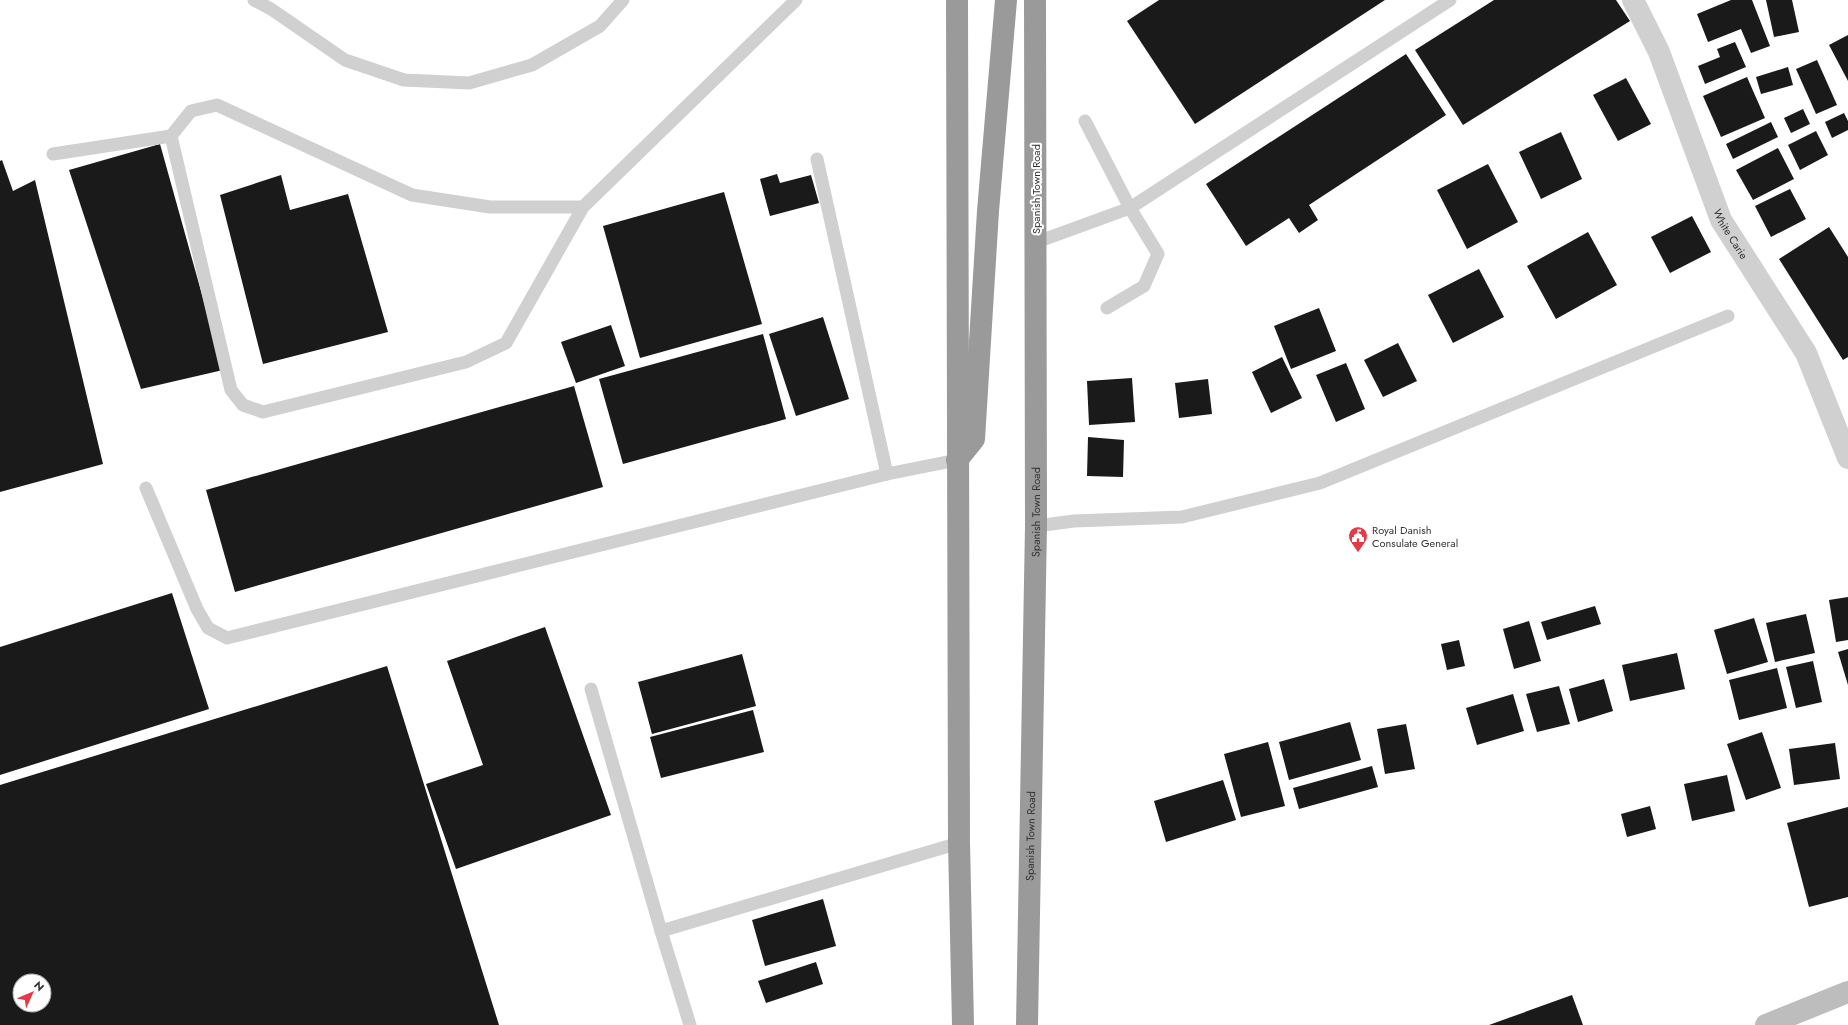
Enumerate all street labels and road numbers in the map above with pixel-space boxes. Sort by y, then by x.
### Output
street label: Spanish Town Road [1028,144,1044,234]
street label: White Carie [1710,207,1752,262]
street label: Spanish Town Road [1027,467,1044,557]
street label: Spanish Town Road [1022,791,1039,881]

